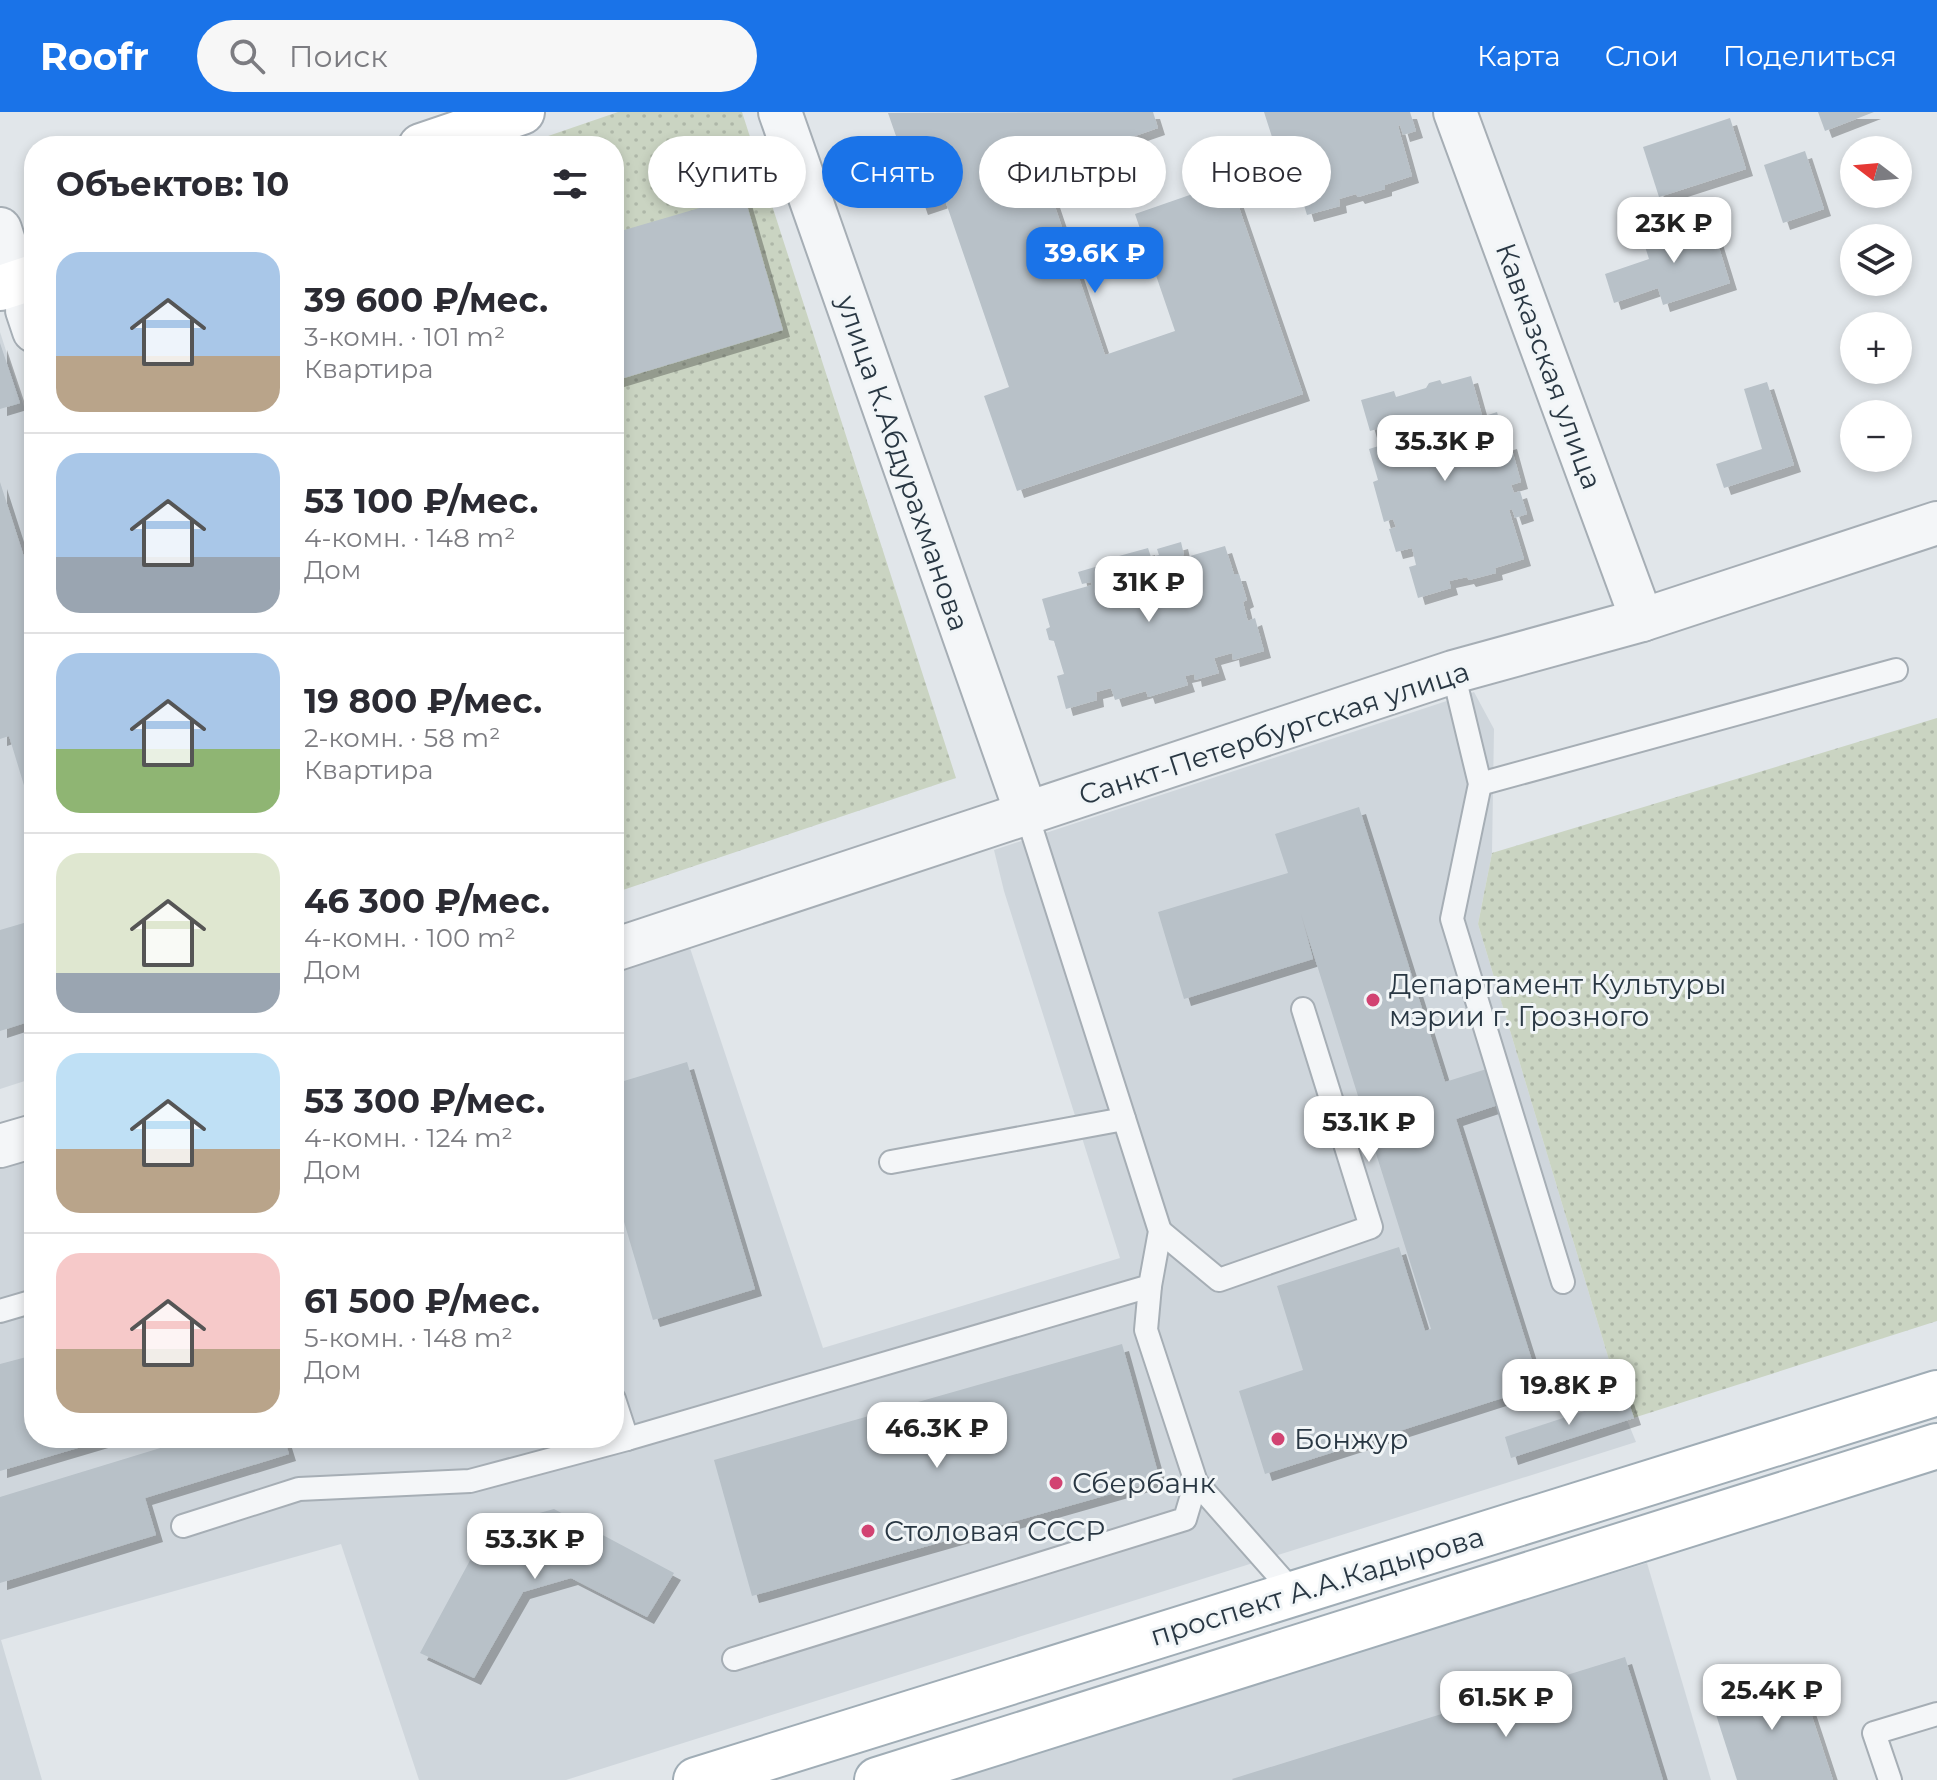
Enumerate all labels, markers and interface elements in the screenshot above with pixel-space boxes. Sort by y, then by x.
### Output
search box [197,20,757,92]
text: Roofr [40,33,149,80]
icon: search [225,34,269,78]
text: Поиск [289,38,388,75]
text: Карта [1477,39,1561,73]
text: Слои [1605,39,1679,73]
text: Поделиться [1723,39,1897,73]
chip: Купить [648,136,806,208]
chip: Снять [822,136,963,208]
chip: Фильтры [979,136,1166,208]
chip: Новое [1182,136,1331,208]
north arrow [1840,136,1912,208]
map controls [1840,136,1912,472]
icon: filters [548,162,592,206]
text: Объектов: 10 [56,163,289,205]
pin: 23K ₽ [1618,197,1730,265]
text: 23K ₽ [1635,207,1713,239]
button: layers [1840,224,1912,296]
pin: 39.6K ₽ [1021,227,1169,295]
text: 39.6K ₽ [1044,237,1146,269]
street label: Кавказская улица [1489,238,1609,494]
text: 39 600 ₽/мес. [304,279,548,321]
icon: home [120,284,216,380]
street label: улица К.Абдурахманова [829,290,976,635]
button: + [1840,312,1912,384]
text: 3-комн. · 101 m² [304,321,505,353]
text: Квартира [304,353,433,385]
button: − [1840,400,1912,472]
pin: 35.3K ₽ [1371,415,1519,483]
text: 35.3K ₽ [1395,425,1495,457]
text: 53 100 ₽/мес. [304,480,538,522]
icon: home [120,485,216,581]
text: 4-комн. · 148 m² [304,522,515,554]
text: Дом [304,554,361,586]
pin: 31K ₽ [1093,556,1205,624]
text: 31K ₽ [1113,566,1185,598]
street label: Санкт-Петербургская улица [1075,654,1473,812]
text: 19 800 ₽/мес. [304,680,542,722]
icon: home [120,685,216,781]
text: 2-комн. · 58 m² [304,722,500,754]
text: Квартира [304,754,433,786]
text: 46 300 ₽/мес. [304,880,550,922]
icon: home [120,885,216,981]
text: 4-комн. · 100 m² [304,922,516,954]
text: Дом [304,954,361,986]
place label: Департамент Культуры мэрии г. Грозного [1389,967,1726,1033]
marker: Департамент Культуры мэрии г. Грозного [1364,991,1382,1009]
text: 53 300 ₽/мес. [304,1080,545,1122]
icon: home [120,1085,216,1181]
pin: 53.1K ₽ [1295,1096,1443,1164]
text: 53.1K ₽ [1322,1106,1416,1138]
text: 4-комн. · 124 m² [304,1122,513,1154]
text: Дом [304,1154,361,1186]
text: 61 500 ₽/мес. [304,1280,540,1322]
icon: home [120,1285,216,1381]
text: 5-комн. · 148 m² [304,1322,513,1354]
text: Дом [304,1354,361,1386]
pin: 19.8K ₽ [1495,1359,1643,1427]
text: 19.8K ₽ [1520,1369,1618,1401]
pin: 46.3K ₽ [863,1402,1011,1470]
text: 46.3K ₽ [885,1412,989,1444]
place label: Бонжур [1294,1422,1408,1456]
marker: Бонжур [1269,1430,1287,1448]
place label: Сбербанк [1072,1466,1216,1500]
marker: Сбербанк [1047,1474,1065,1492]
pin: 53.3K ₽ [461,1513,609,1581]
place label: Столовая СССР [884,1514,1105,1548]
street label: проспект А.А.Кадырова [1146,1519,1488,1653]
marker: Столовая СССР [859,1522,877,1540]
text: 53.3K ₽ [485,1523,585,1555]
pin: 25.4K ₽ [1698,1664,1846,1732]
pin: 61.5K ₽ [1432,1671,1580,1739]
text: 25.4K ₽ [1721,1674,1823,1706]
text: 61.5K ₽ [1458,1681,1554,1713]

